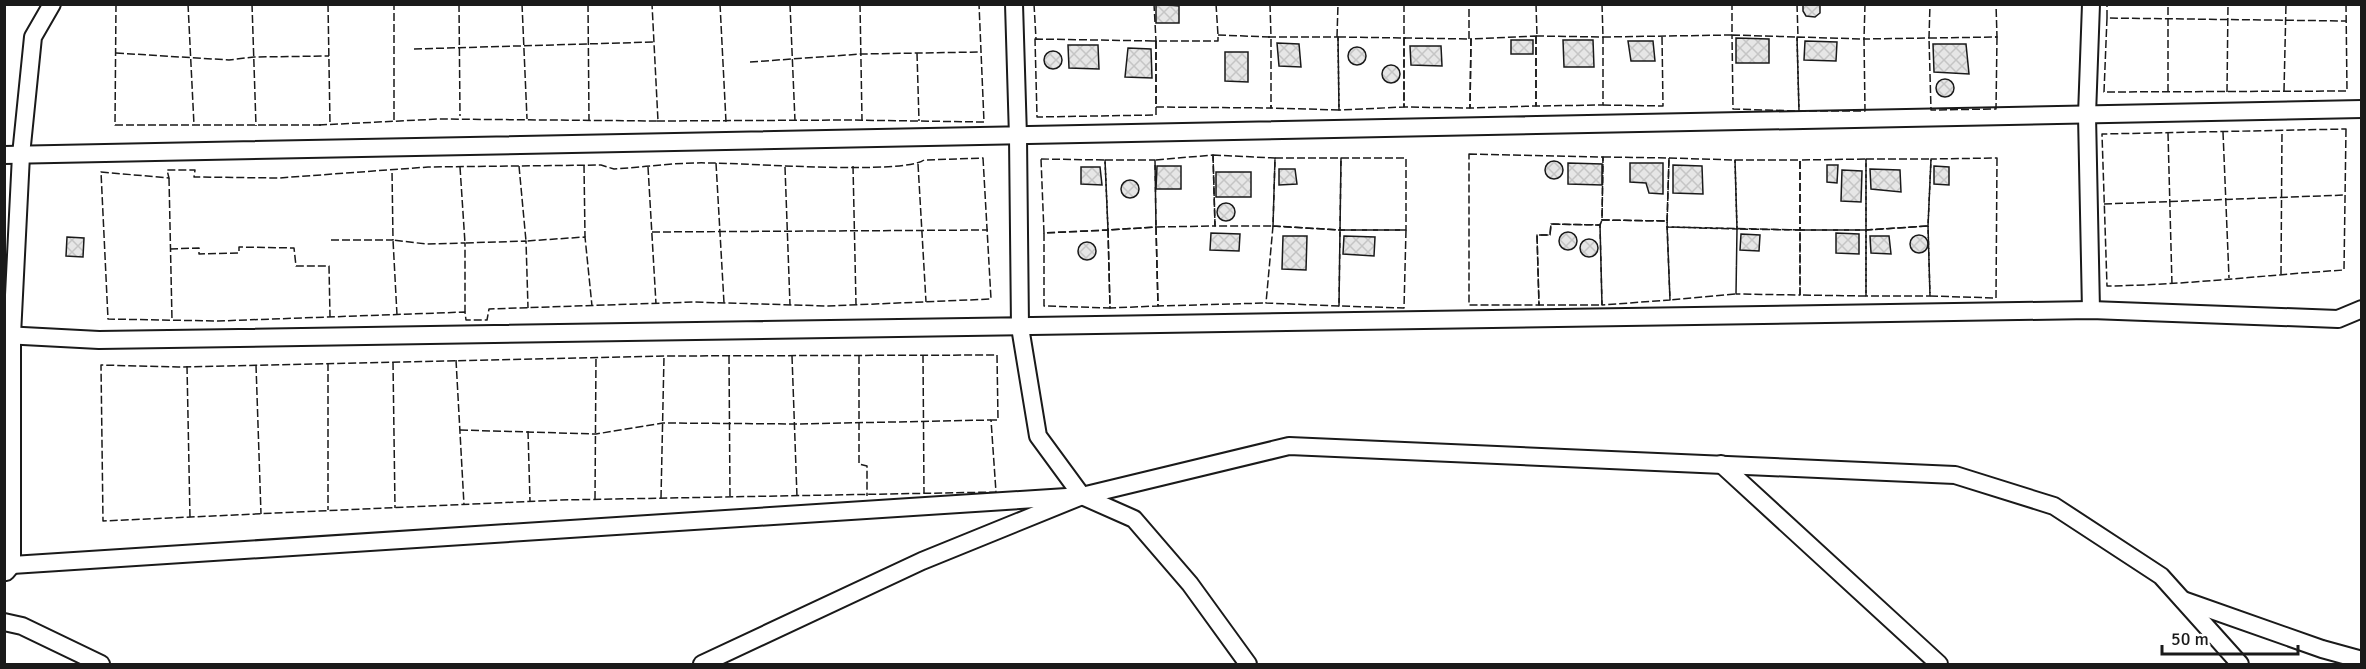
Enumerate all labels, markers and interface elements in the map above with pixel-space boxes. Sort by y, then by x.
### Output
scale bar [2162,618,2298,656]
text: 50 m [2171,628,2209,650]

